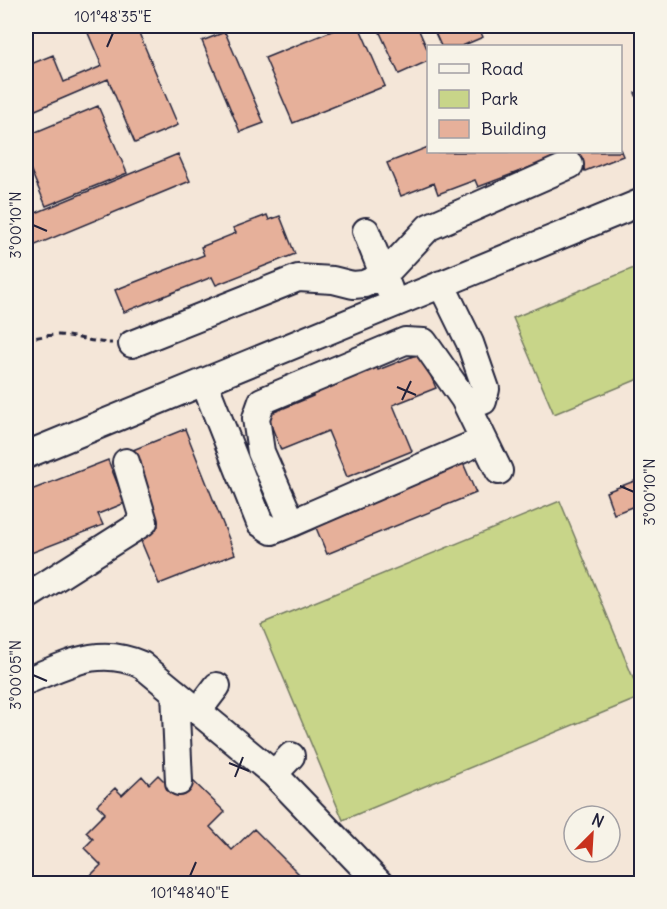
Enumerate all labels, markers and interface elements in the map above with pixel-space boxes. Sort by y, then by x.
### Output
text: 101°48'35"E [74,7,152,26]
legend [427,45,622,153]
text: Road [481,57,524,80]
text: Park [481,87,518,110]
text: Building [481,117,546,140]
text: 3°00'10"N [6,191,25,259]
text: 3°00'10"N [640,458,659,526]
text: 3°00'05"N [6,640,25,710]
north arrow [562,804,622,864]
text: N [589,809,607,832]
text: 101°48'40"E [151,883,230,902]

